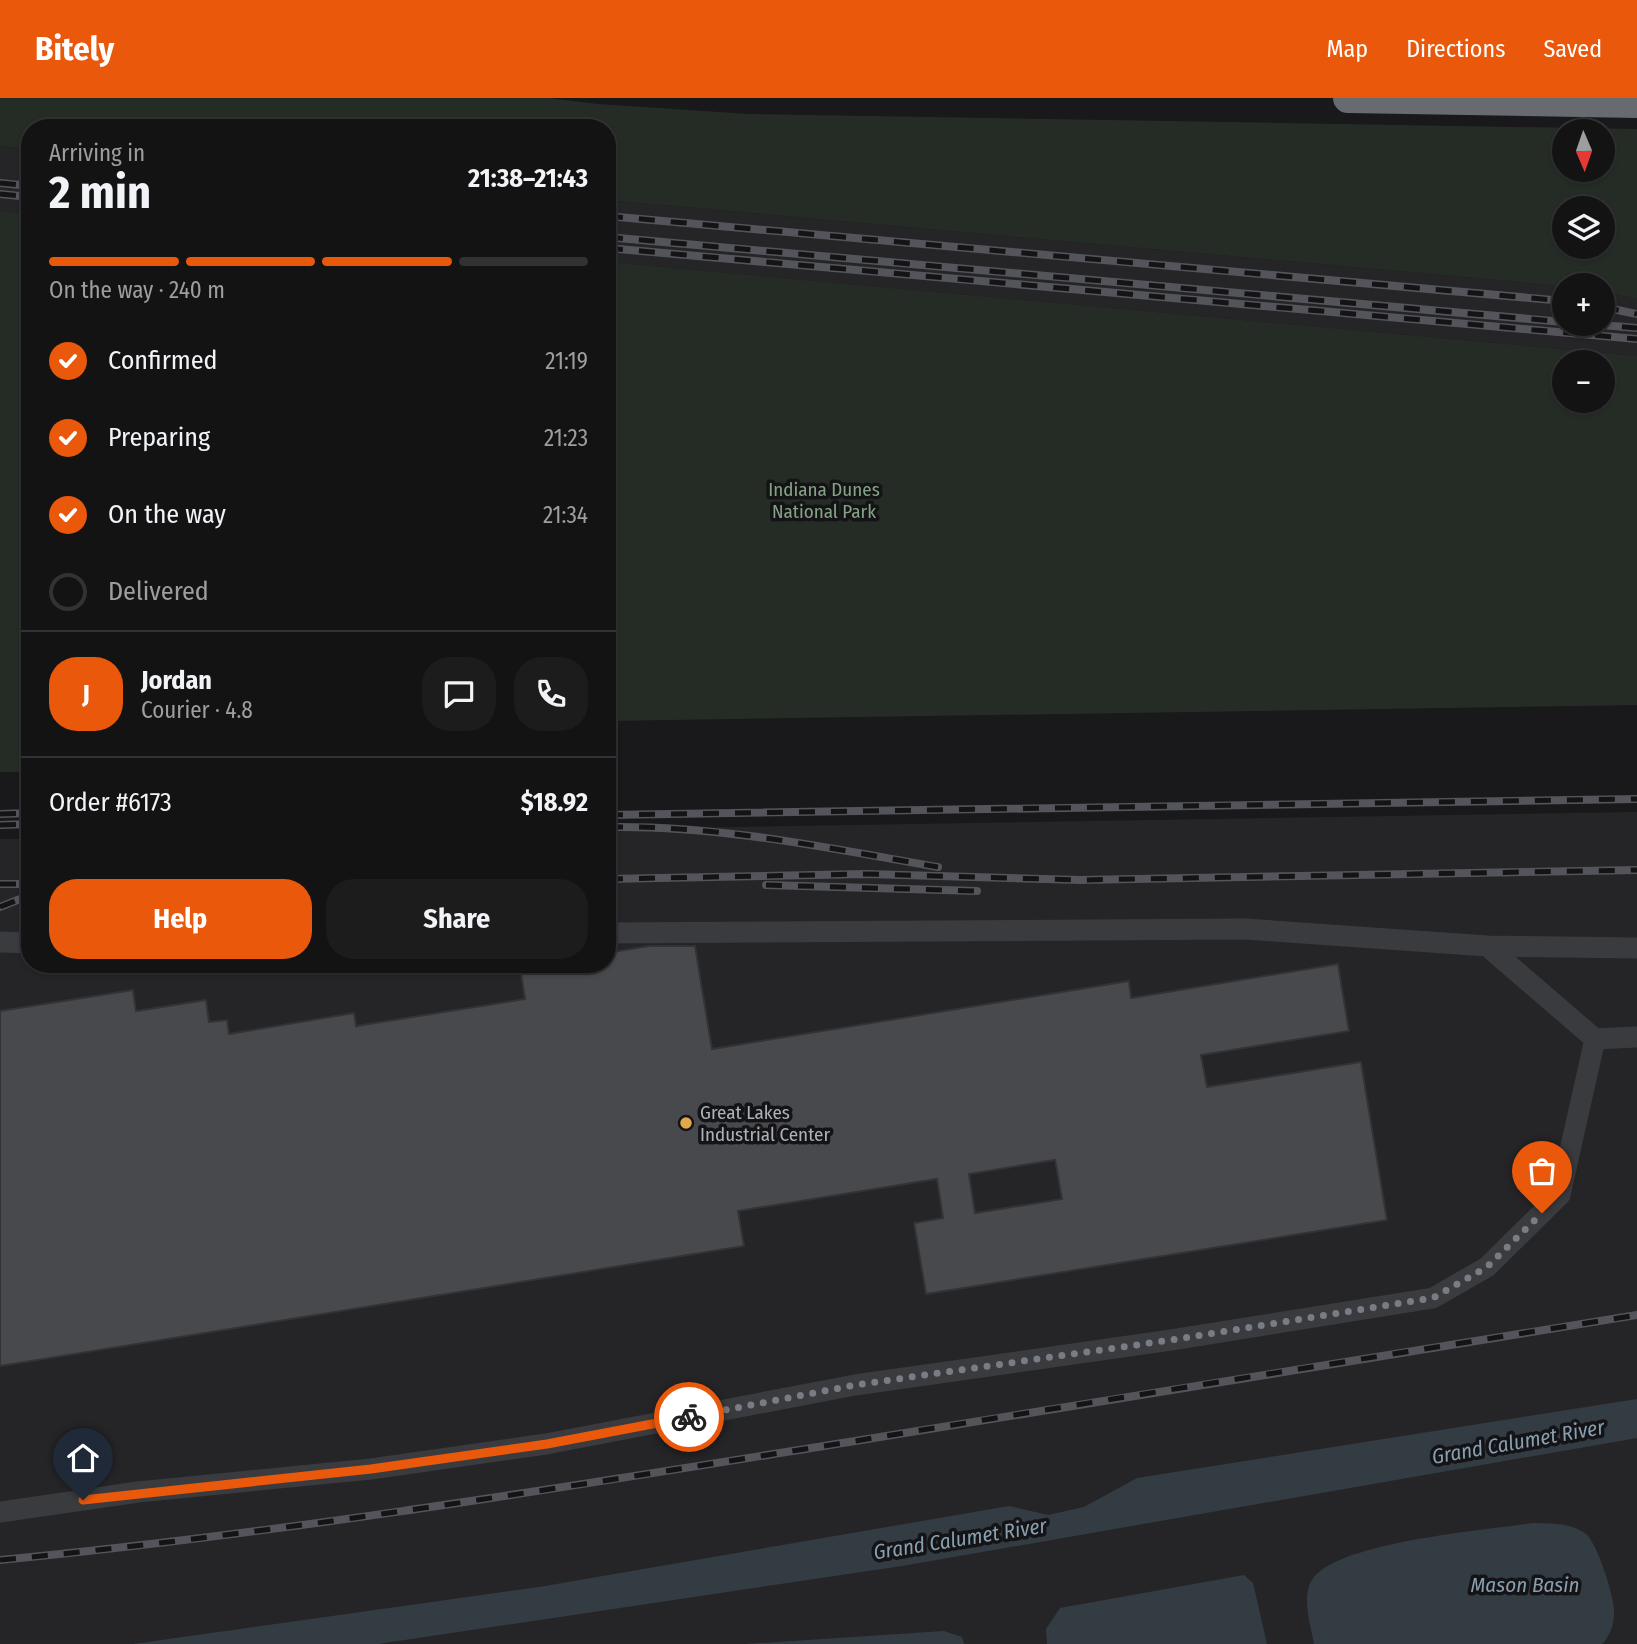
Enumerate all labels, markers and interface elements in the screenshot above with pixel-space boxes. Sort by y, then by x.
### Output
text: Bitely [35,29,114,69]
text: Map [1327,35,1368,63]
text: Directions [1406,35,1505,63]
text: Saved [1543,35,1602,63]
north arrow [1552,119,1615,182]
map controls [1552,119,1615,413]
text: Arriving in [49,139,145,167]
text: 21:38–21:43 [468,163,588,194]
text: 2 min [49,165,151,220]
button: layers [1552,196,1615,259]
button: + [1552,273,1615,336]
text: On the way · 240 m [49,276,225,304]
icon: check [49,342,87,380]
text: Confirmed [108,345,218,376]
text: 21:19 [545,347,588,375]
button: − [1552,350,1615,413]
icon: check [49,419,87,457]
text: Preparing [108,422,210,453]
text: 21:23 [544,424,588,452]
park label: Indiana Dunes National Park [768,478,880,523]
icon: check [49,496,87,534]
text: On the way [108,499,226,530]
text: 21:34 [543,501,588,529]
text: Delivered [108,576,209,607]
button: chat [422,657,496,731]
button: phone [514,657,588,731]
text: Jordan [141,665,212,696]
text: J [82,679,90,710]
text: Courier · 4.8 [141,696,253,724]
text: Order #6173 [49,787,172,818]
text: $18.92 [521,787,588,818]
button: Help [49,879,312,959]
button: Share [326,879,588,959]
place label: Great Lakes Industrial Center [700,1101,830,1146]
marker: Great Lakes Industrial Center [678,1115,694,1131]
pin [1512,1141,1572,1213]
icon: bag [1523,1152,1561,1190]
courier [654,1382,724,1452]
icon: bike [670,1398,708,1436]
water label: Grand Calumet River [1430,1414,1607,1470]
pin [53,1428,113,1500]
icon: home [64,1439,102,1477]
water label: Grand Calumet River [872,1512,1049,1566]
water label: Mason Basin [1471,1572,1580,1598]

